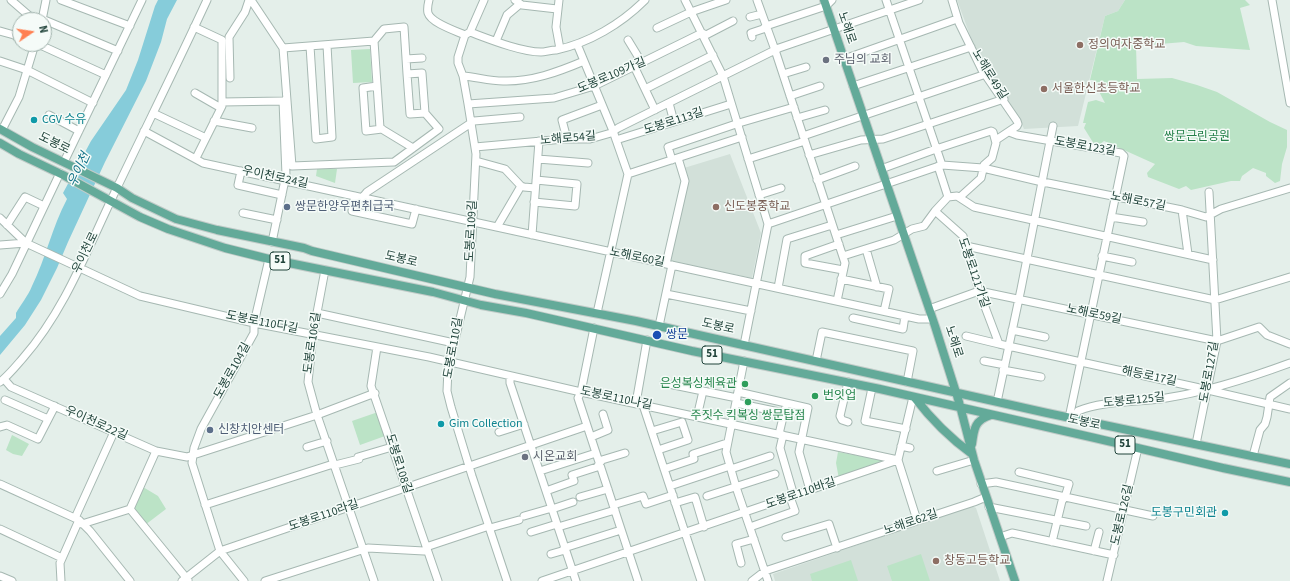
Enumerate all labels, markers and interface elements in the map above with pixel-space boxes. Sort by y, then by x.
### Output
street label: 노해로 [834,10,858,46]
north arrow [12,12,52,52]
text: N [35,24,51,35]
place label: 정의여자중학교 [1088,38,1165,52]
marker: 정의여자중학교 [1075,40,1085,50]
street label: 노해로49길 [968,47,1010,103]
place label: 주님의 교회 [834,53,892,67]
street label: 도봉로109가길 [576,55,648,97]
marker: 주님의 교회 [821,55,831,65]
place label: 서울한신초등학교 [1052,82,1140,96]
marker: 서울한신초등학교 [1039,84,1049,94]
street label: 도봉로113길 [642,106,706,138]
place label: CGV 수유 [42,113,86,127]
marker: CGV 수유 [29,115,39,125]
street label: 노해로54길 [539,129,597,149]
street label: 도봉로 [36,130,72,158]
park label: 쌍문근린공원 [1164,130,1230,144]
street label: 도봉로123길 [1053,135,1117,159]
water label: 우이천 [65,150,95,190]
street label: 우이천로24길 [241,164,309,192]
street label: 노해로57길 [1109,190,1167,214]
place label: 쌍문한양우편취급국 [295,200,394,214]
street label: 도봉로109길 [463,200,481,262]
place label: 신도봉중학교 [724,200,790,214]
marker: 쌍문한양우편취급국 [282,202,292,212]
marker: 신도봉중학교 [711,202,721,212]
street label: 우이천로 [70,230,102,276]
street label: 도봉로121가길 [954,236,992,310]
street label: 노해로60길 [608,245,666,271]
street label: 도봉로 [383,249,419,271]
road number: 51 [270,252,290,270]
street label: 노해로59길 [1065,302,1123,328]
street label: 도봉로110다길 [225,309,299,337]
street label: 도봉로106길 [302,311,324,375]
street label: 도봉로110길 [442,316,466,380]
street label: 도봉로 [700,317,736,337]
street label: 노해로 [941,324,965,360]
place label: 쌍문 [666,328,688,342]
marker: 쌍문 [651,329,663,341]
street label: 도봉로104길 [212,340,254,402]
street label: 도봉로127길 [1198,340,1222,404]
road number: 51 [702,346,722,364]
street label: 해등로17길 [1120,364,1178,390]
place label: 은성복싱체육관 [660,377,737,391]
marker: 은성복싱체육관 [740,379,750,389]
street label: 도봉로110나길 [579,384,653,414]
place label: 번잇업 [823,389,856,403]
marker: 번잇업 [810,391,820,401]
street label: 도봉로125길 [1102,391,1166,411]
marker: 주짓수 킥복싱 쌍문탑점 [743,397,753,407]
street label: 우이천로22길 [62,404,130,444]
place label: 주짓수 킥복싱 쌍문탑점 [690,409,806,423]
street label: 도봉로 [1066,413,1102,433]
place label: Gim Collection [449,417,523,431]
marker: Gim Collection [436,419,446,429]
place label: 신창치안센터 [218,423,284,437]
marker: 신창치안센터 [205,425,215,435]
street label: 도봉로108길 [382,432,414,496]
road number: 51 [1115,436,1135,454]
place label: 시온교회 [533,450,577,464]
marker: 시온교회 [520,452,530,462]
street label: 도봉로110바길 [764,475,838,513]
street label: 도봉로126길 [1109,483,1137,547]
street label: 도봉로110라길 [287,497,361,535]
place label: 도봉구민회관 [1151,506,1217,520]
street label: 노해로62길 [882,507,940,539]
marker: 도봉구민회관 [1220,508,1230,518]
place label: 창동고등학교 [944,554,1010,568]
marker: 창동고등학교 [931,556,941,566]

